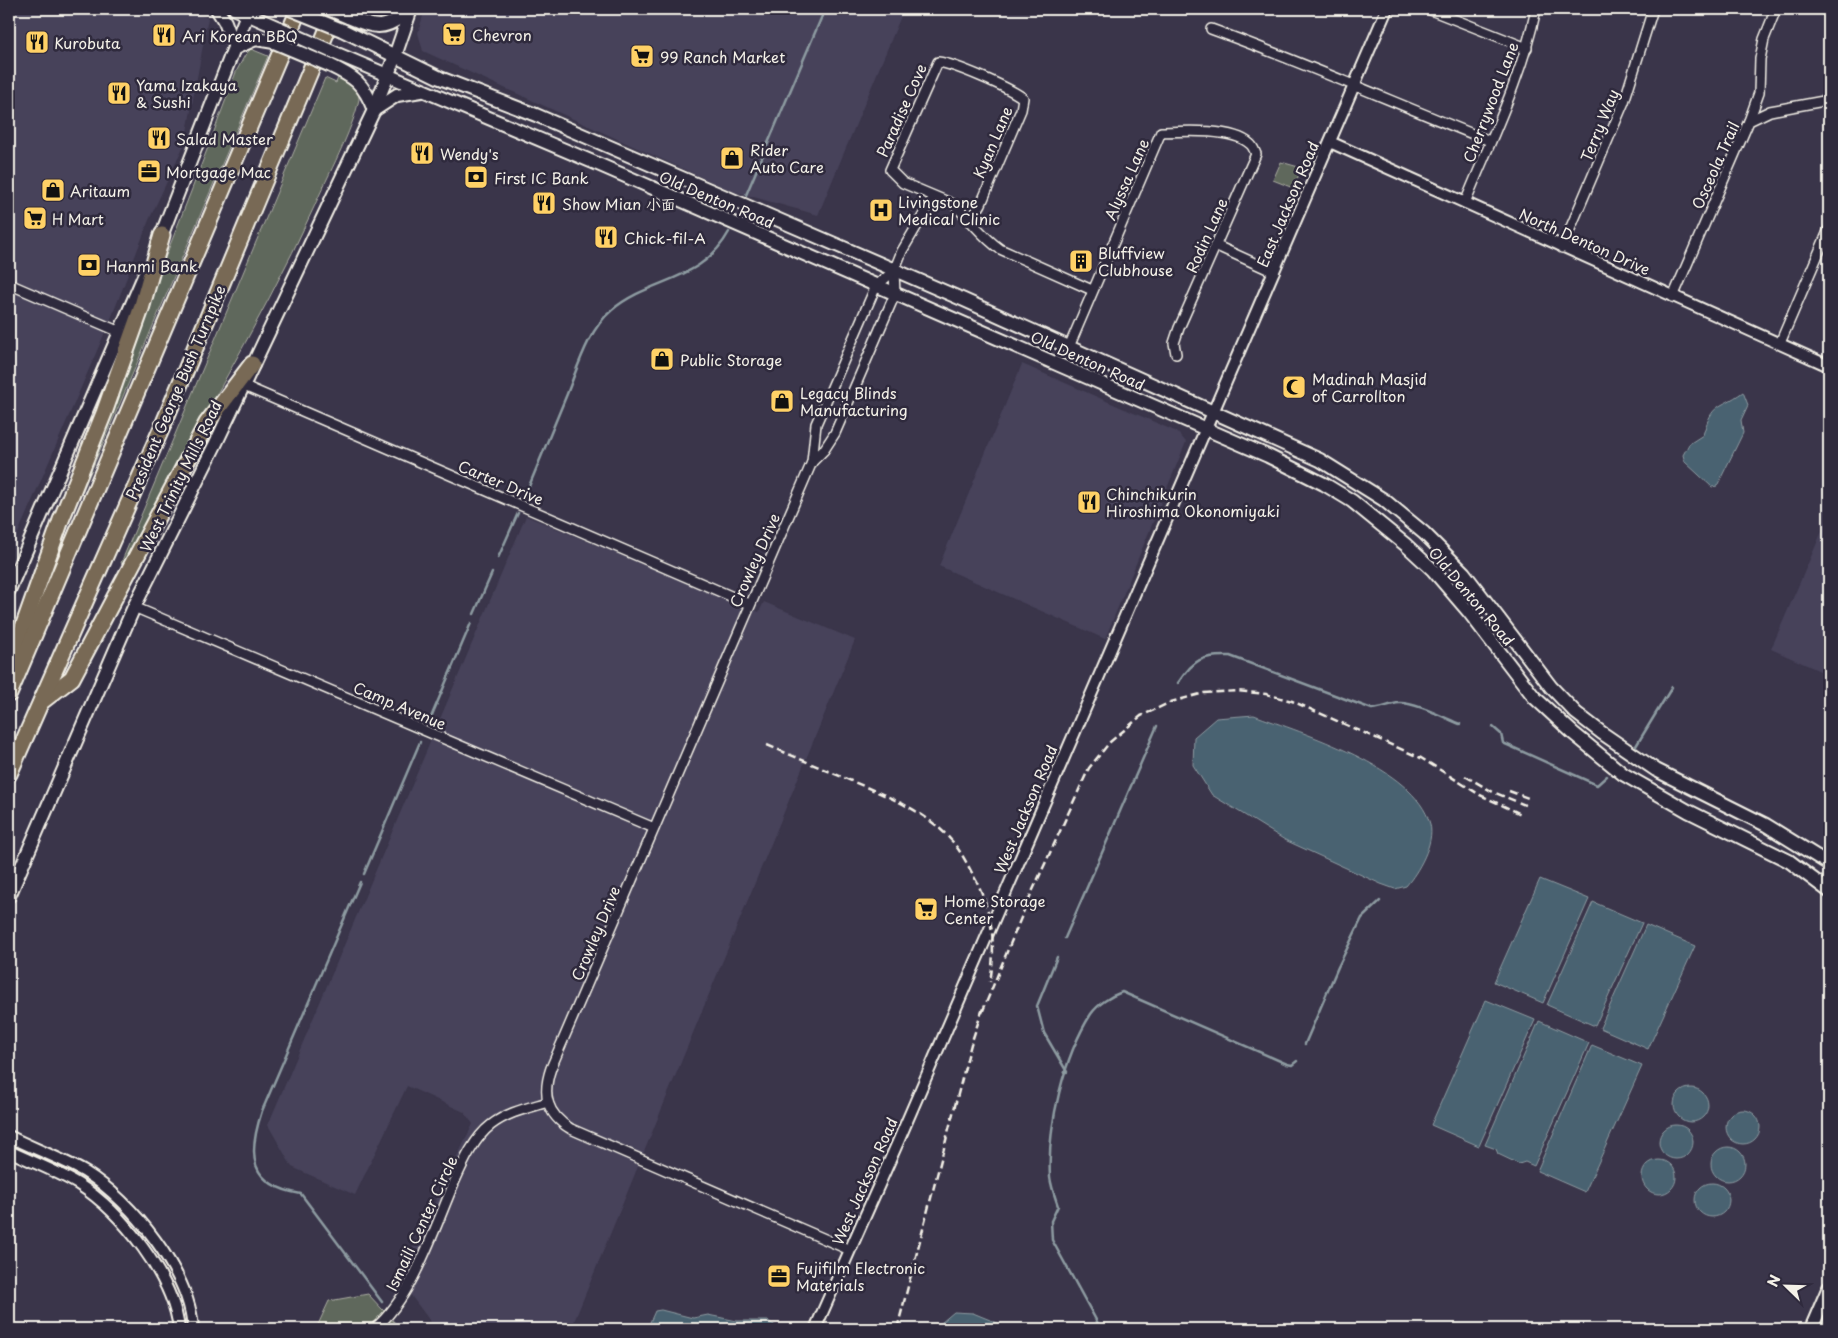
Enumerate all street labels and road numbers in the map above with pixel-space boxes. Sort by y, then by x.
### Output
street label: Cherrywood Lane [1456,38,1524,166]
street label: Paradise Cove [870,60,932,160]
street label: Terry Way [1574,85,1624,165]
street label: Kyan Lane [966,102,1018,182]
street label: Osceola Trail [1685,117,1745,213]
street label: Alyssa Lane [1098,135,1154,223]
street label: East Jackson Road [1250,137,1324,271]
street label: Old Denton Road [656,164,778,234]
street label: Rodin Lane [1179,194,1233,276]
street label: North Denton Drive [1516,202,1654,280]
street label: President George Bush Turnpike [119,281,231,503]
street label: Old Denton Road [1027,324,1149,396]
street label: West Trinity Mills Road [133,396,227,556]
street label: Carter Drive [455,454,547,510]
street label: Crowley Drive [723,509,785,611]
street label: Old Denton Road [1424,541,1520,651]
street label: Camp Avenue [350,675,450,735]
street label: West Jackson Road [987,741,1063,877]
street label: Crowley Drive [565,882,625,984]
street label: West Jackson Road [825,1113,903,1249]
street label: Ismaili Center Circle [379,1151,463,1295]

